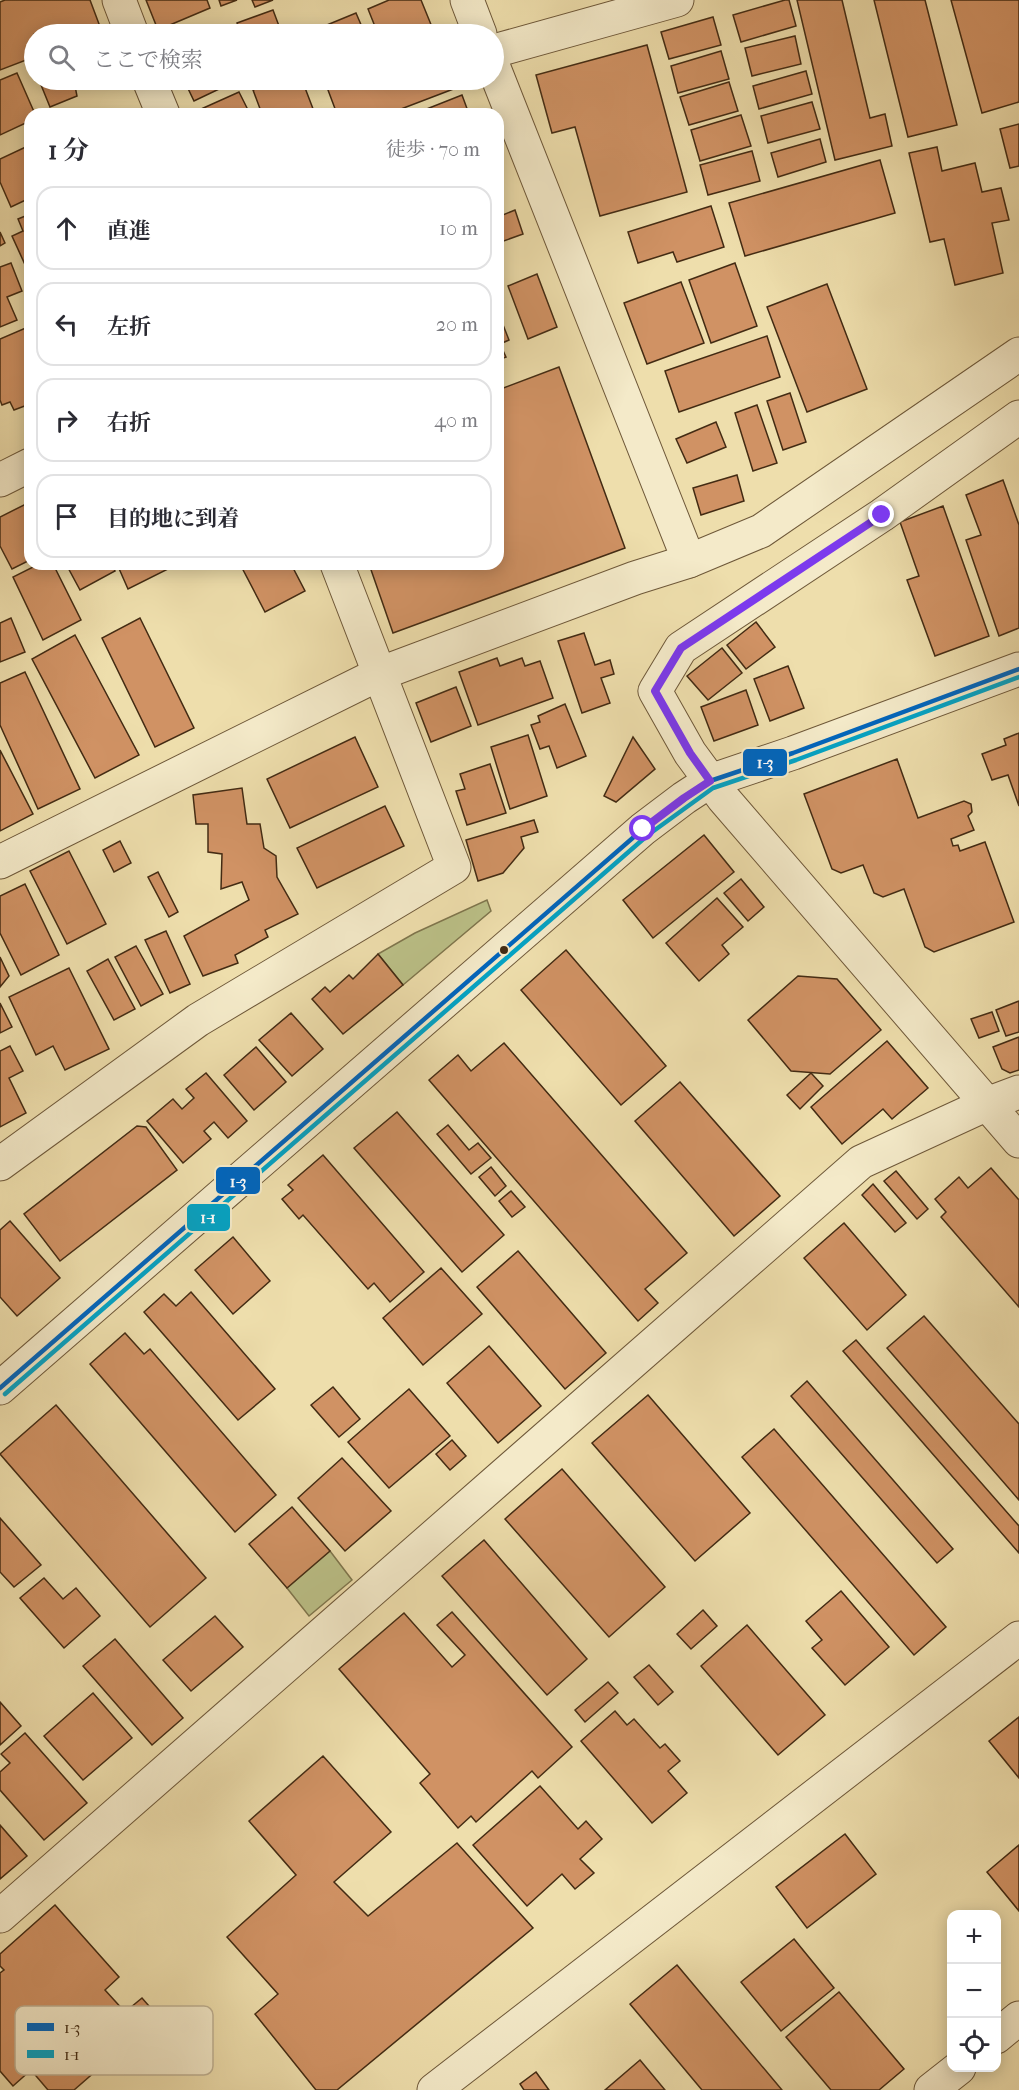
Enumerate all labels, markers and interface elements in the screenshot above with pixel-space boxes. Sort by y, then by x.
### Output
search box [24,24,504,90]
icon: search [45,41,78,74]
text: ここで検索 [93,47,203,73]
text: 1 分 [48,135,89,166]
text: 徒歩 · 70 m [386,138,480,161]
icon: ahead [50,212,83,245]
text: 10 m [439,217,478,240]
text: 直進 [107,218,151,244]
icon: left [50,308,83,341]
text: 20 m [436,313,478,336]
text: 左折 [107,314,151,340]
icon: right [50,404,83,437]
text: 40 m [434,409,478,432]
text: 右折 [107,410,151,436]
icon: arrive [50,500,83,533]
route end [868,501,894,527]
text: 目的地に到着 [107,506,239,532]
line badge: 1-3 [742,748,788,777]
text: 1-3 [757,753,773,773]
route start [629,815,655,841]
unlabelled marker [498,944,510,956]
line badge: 1-3 [215,1166,261,1195]
text: 1-3 [230,1172,246,1192]
line badge: 1-1 [186,1203,231,1232]
text: 1-1 [200,1208,216,1227]
map controls [947,1910,1001,2072]
button: + [947,1910,1001,1964]
button: − [947,1964,1001,2018]
legend [15,2006,213,2075]
text: 1-3 [64,2018,80,2037]
button: locate [947,2018,1001,2072]
text: 1-1 [64,2045,80,2064]

